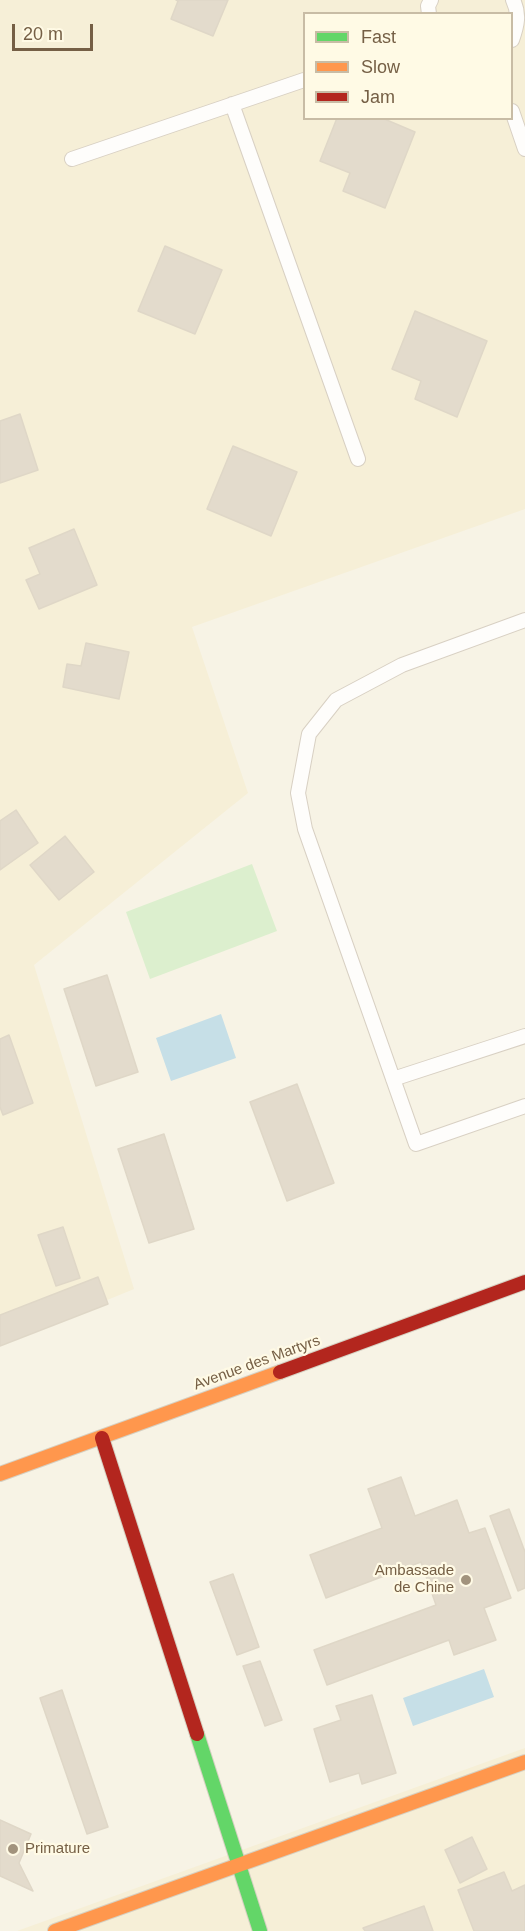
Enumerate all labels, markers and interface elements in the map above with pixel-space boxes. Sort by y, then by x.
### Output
scale bar [15,12,96,50]
legend [303,12,513,120]
text: 20 m [23,24,63,44]
text: Fast [361,27,396,47]
text: Slow [361,57,400,77]
text: Jam [361,87,395,107]
street label: Avenue des Martyrs [191,1332,323,1394]
place label: Ambassade de Chine [375,1562,454,1597]
marker: Ambassade de Chine [459,1573,473,1587]
place label: Primature [25,1840,90,1858]
marker: Primature [6,1842,20,1856]

